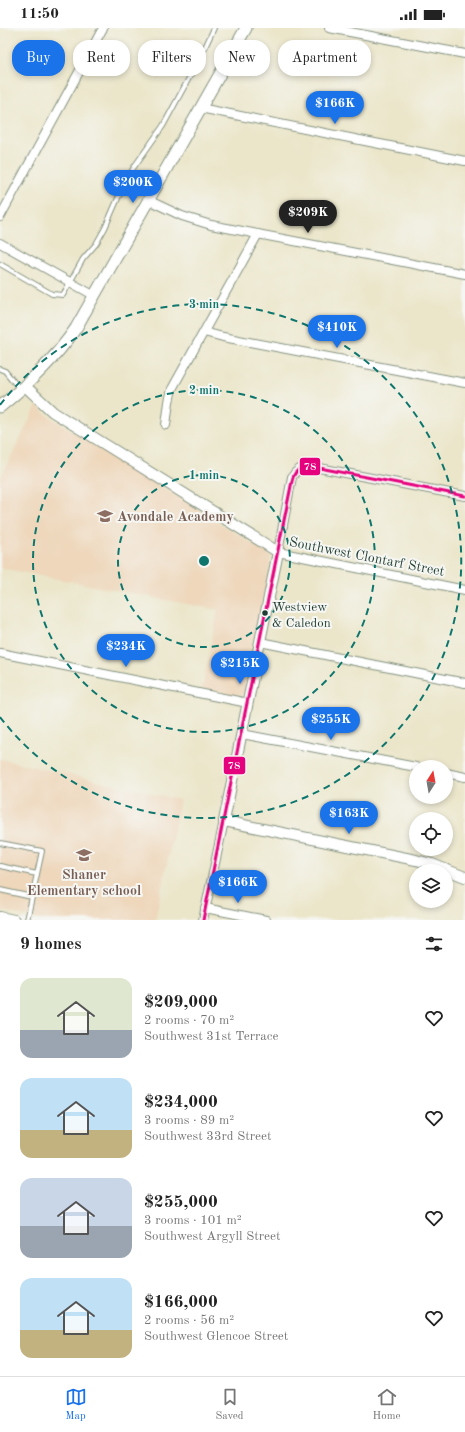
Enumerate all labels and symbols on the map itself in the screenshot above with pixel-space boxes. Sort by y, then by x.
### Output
pin: $166K [307,91,363,125]
pin: $200K [105,170,161,204]
pin: $209K [280,200,336,234]
text: 3 min [189,299,219,311]
pin: $410K [309,315,365,349]
text: 2 min [189,385,219,397]
line badge: 78 [299,457,321,476]
text: 78 [304,462,316,473]
text: 1 min [189,470,219,482]
school or university icon: Avondale Academy [96,507,114,525]
place label: Avondale Academy [117,510,234,524]
street label: Southwest Clontarf Street [288,535,446,579]
centre of rings [197,554,211,568]
place label: Westview & Caledon [272,601,331,630]
marker: Westview & Caledon [260,608,270,618]
pin: $234K [98,634,154,668]
pin: $215K [212,651,268,685]
pin: $255K [303,707,359,741]
line badge: 78 [223,756,246,775]
north arrow [409,760,453,804]
text: 78 [228,761,240,772]
pin: $163K [321,801,377,835]
school or university icon: Shaner Elementary school [75,846,93,864]
place label: Shaner Elementary school [27,868,141,898]
pin: $166K [210,870,266,904]

